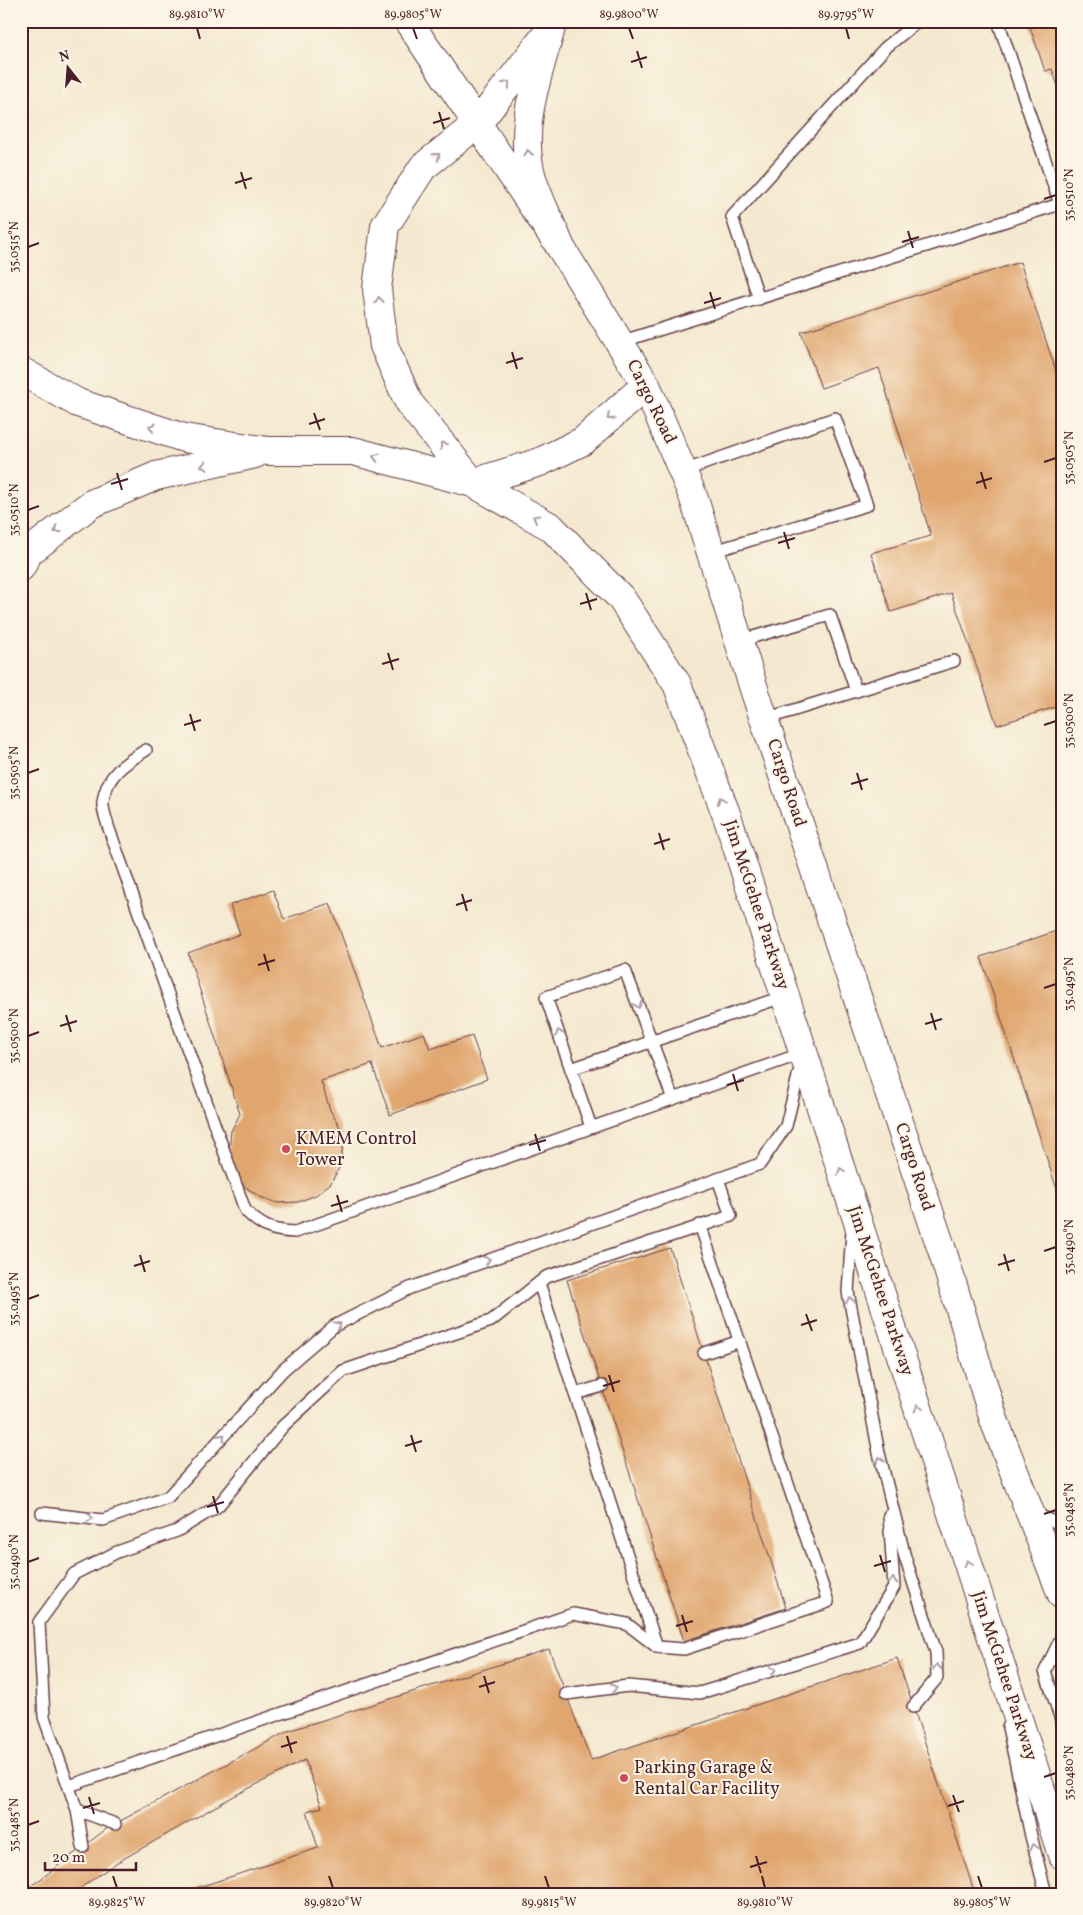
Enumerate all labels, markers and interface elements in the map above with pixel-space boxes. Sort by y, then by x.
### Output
text: 89.9810°W [169,7,225,23]
text: 89.9805°W [384,7,442,23]
text: 89.9800°W [599,7,659,23]
text: 89.9795°W [818,7,874,23]
north arrow [42,42,92,92]
text: N [57,46,72,68]
one-way arrow [502,81,510,90]
one-way arrow [523,149,534,157]
one-way arrow [431,153,440,161]
text: 35.0510°N [1062,169,1078,221]
text: 35.0515°N [7,221,23,273]
one-way arrow [374,295,385,303]
street label: Cargo Road [620,355,682,449]
one-way arrow [606,412,615,421]
one-way arrow [149,423,157,433]
text: 35.0505°N [1062,431,1078,485]
one-way arrow [440,442,448,451]
one-way arrow [371,452,380,463]
one-way arrow [199,460,208,471]
text: 35.0510°N [7,484,23,536]
one-way arrow [532,514,541,524]
one-way arrow [54,525,63,533]
text: 35.0500°N [1062,693,1078,749]
street label: Cargo Road [760,736,812,830]
text: 35.0505°N [7,746,23,800]
one-way arrow [717,796,727,804]
street label: Jim McGehee Parkway [717,817,795,993]
text: 35.0495°N [1062,957,1078,1011]
one-way arrow [632,1001,642,1009]
text: 35.0500°N [7,1008,23,1064]
one-way arrow [554,1029,564,1038]
street label: Cargo Road [888,1120,940,1214]
place label: KMEM Control Tower [296,1127,417,1173]
marker: KMEM Control Tower [280,1143,292,1155]
one-way arrow [836,1167,846,1175]
street label: Jim McGehee Parkway [841,1203,919,1379]
text: 35.0490°N [1062,1219,1078,1275]
one-way arrow [482,1256,491,1266]
text: 35.0495°N [7,1272,23,1326]
one-way arrow [845,1296,855,1304]
one-way arrow [333,1321,342,1331]
one-way arrow [913,1405,923,1413]
one-way arrow [216,1434,225,1443]
one-way arrow [875,1455,886,1464]
text: 35.0485°N [1062,1483,1078,1537]
one-way arrow [86,1512,94,1523]
text: 35.0490°N [7,1534,23,1590]
one-way arrow [964,1559,974,1568]
one-way arrow [887,1577,898,1585]
street label: Jim McGehee Parkway [965,1588,1043,1764]
one-way arrow [931,1662,942,1670]
one-way arrow [768,1665,776,1675]
one-way arrow [610,1683,618,1694]
text: 35.0480°N [1062,1745,1078,1801]
place label: Parking Garage & Rental Car Facility [634,1756,780,1802]
marker: Parking Garage & Rental Car Facility [618,1772,630,1784]
text: 35.0485°N [7,1798,23,1852]
scale bar [45,1840,136,1872]
one-way arrow [1029,1843,1039,1851]
text: 20 m [52,1848,85,1869]
text: 89.9825°W [89,1895,145,1911]
text: 89.9820°W [304,1895,362,1911]
text: 89.9815°W [521,1895,577,1911]
text: 89.9810°W [737,1895,793,1911]
text: 89.9805°W [953,1895,1011,1911]

